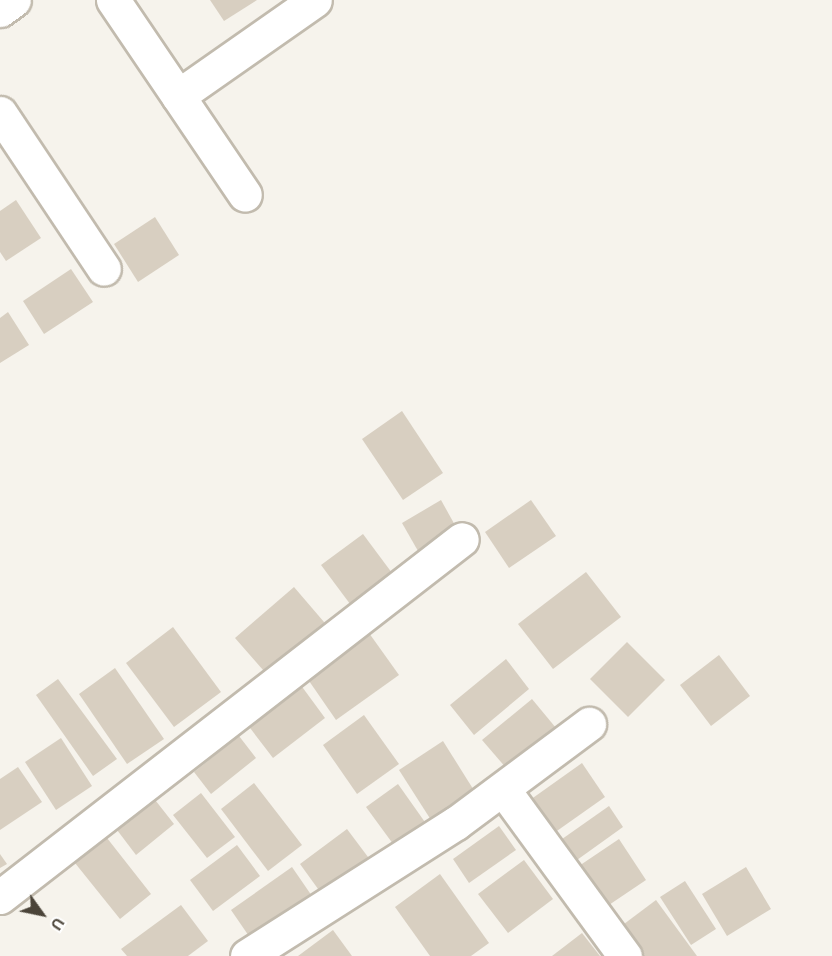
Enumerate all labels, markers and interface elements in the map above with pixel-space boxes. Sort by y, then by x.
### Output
north arrow [12,884,72,944]
text: U [46,914,69,934]

